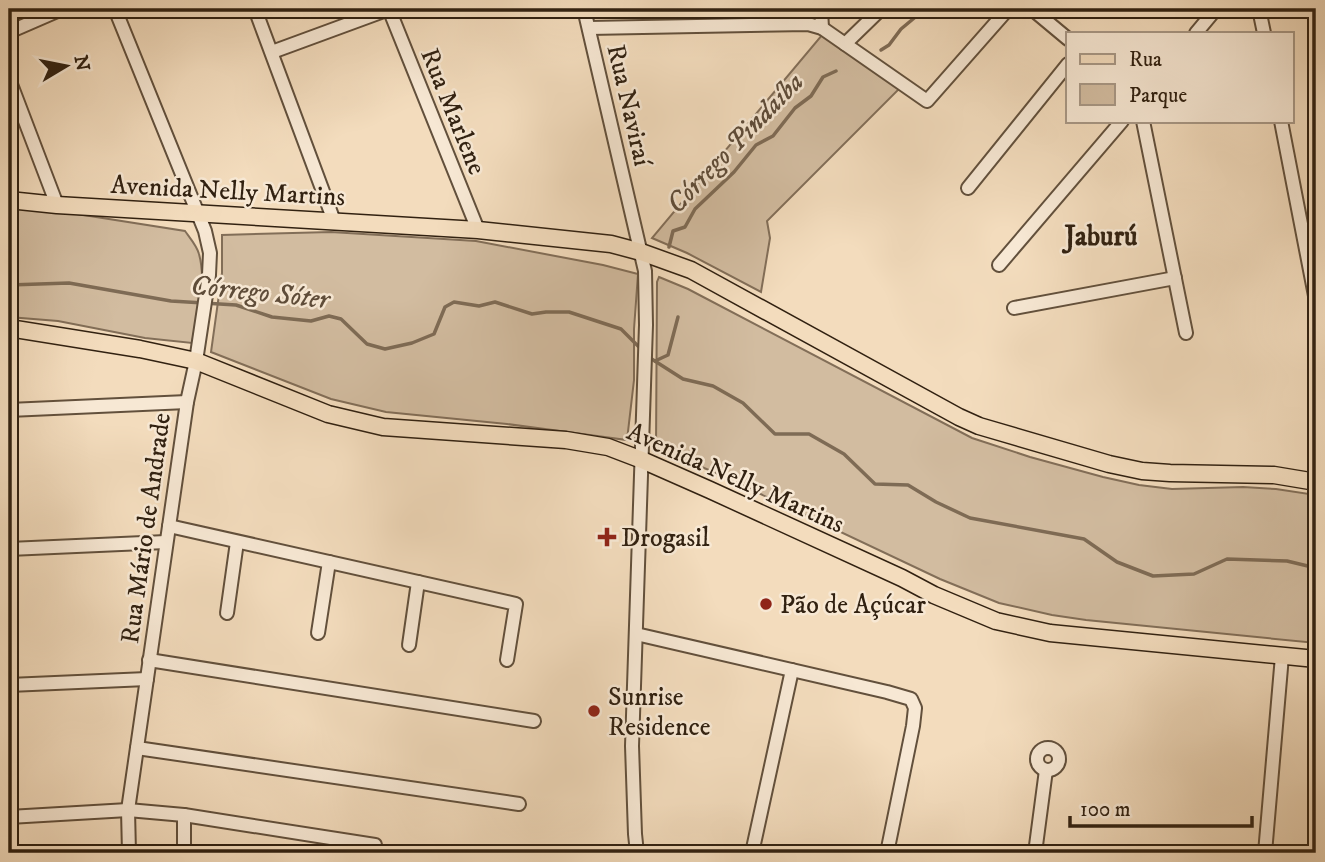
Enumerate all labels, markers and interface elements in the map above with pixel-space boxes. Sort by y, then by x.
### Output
north arrow [32,32,102,102]
legend [1066,32,1294,122]
street label: Rua Naviraí [599,41,659,171]
street label: Rua Marlene [412,43,493,180]
text: Rua [1129,47,1162,73]
text: N [69,54,94,73]
water label: Córrego Pindaíba [659,65,811,221]
text: Parque [1129,83,1187,109]
street label: Avenida Nelly Martins [110,169,346,214]
district label: Jaburú [1061,219,1138,254]
water label: Córrego Sóter [189,268,333,317]
street label: Rua Mário de Andrade [114,411,179,646]
street label: Avenida Nelly Martins [621,416,849,541]
place label: Drogasil [621,522,710,555]
marker: Drogasil [599,529,615,545]
place label: Pão de Açúcar [780,589,926,622]
marker: Pão de Açúcar [758,596,774,612]
place label: Sunrise Residence [608,681,711,744]
marker: Sunrise Residence [586,703,602,719]
scale bar [1070,785,1252,829]
text: 100 m [1080,797,1131,823]

